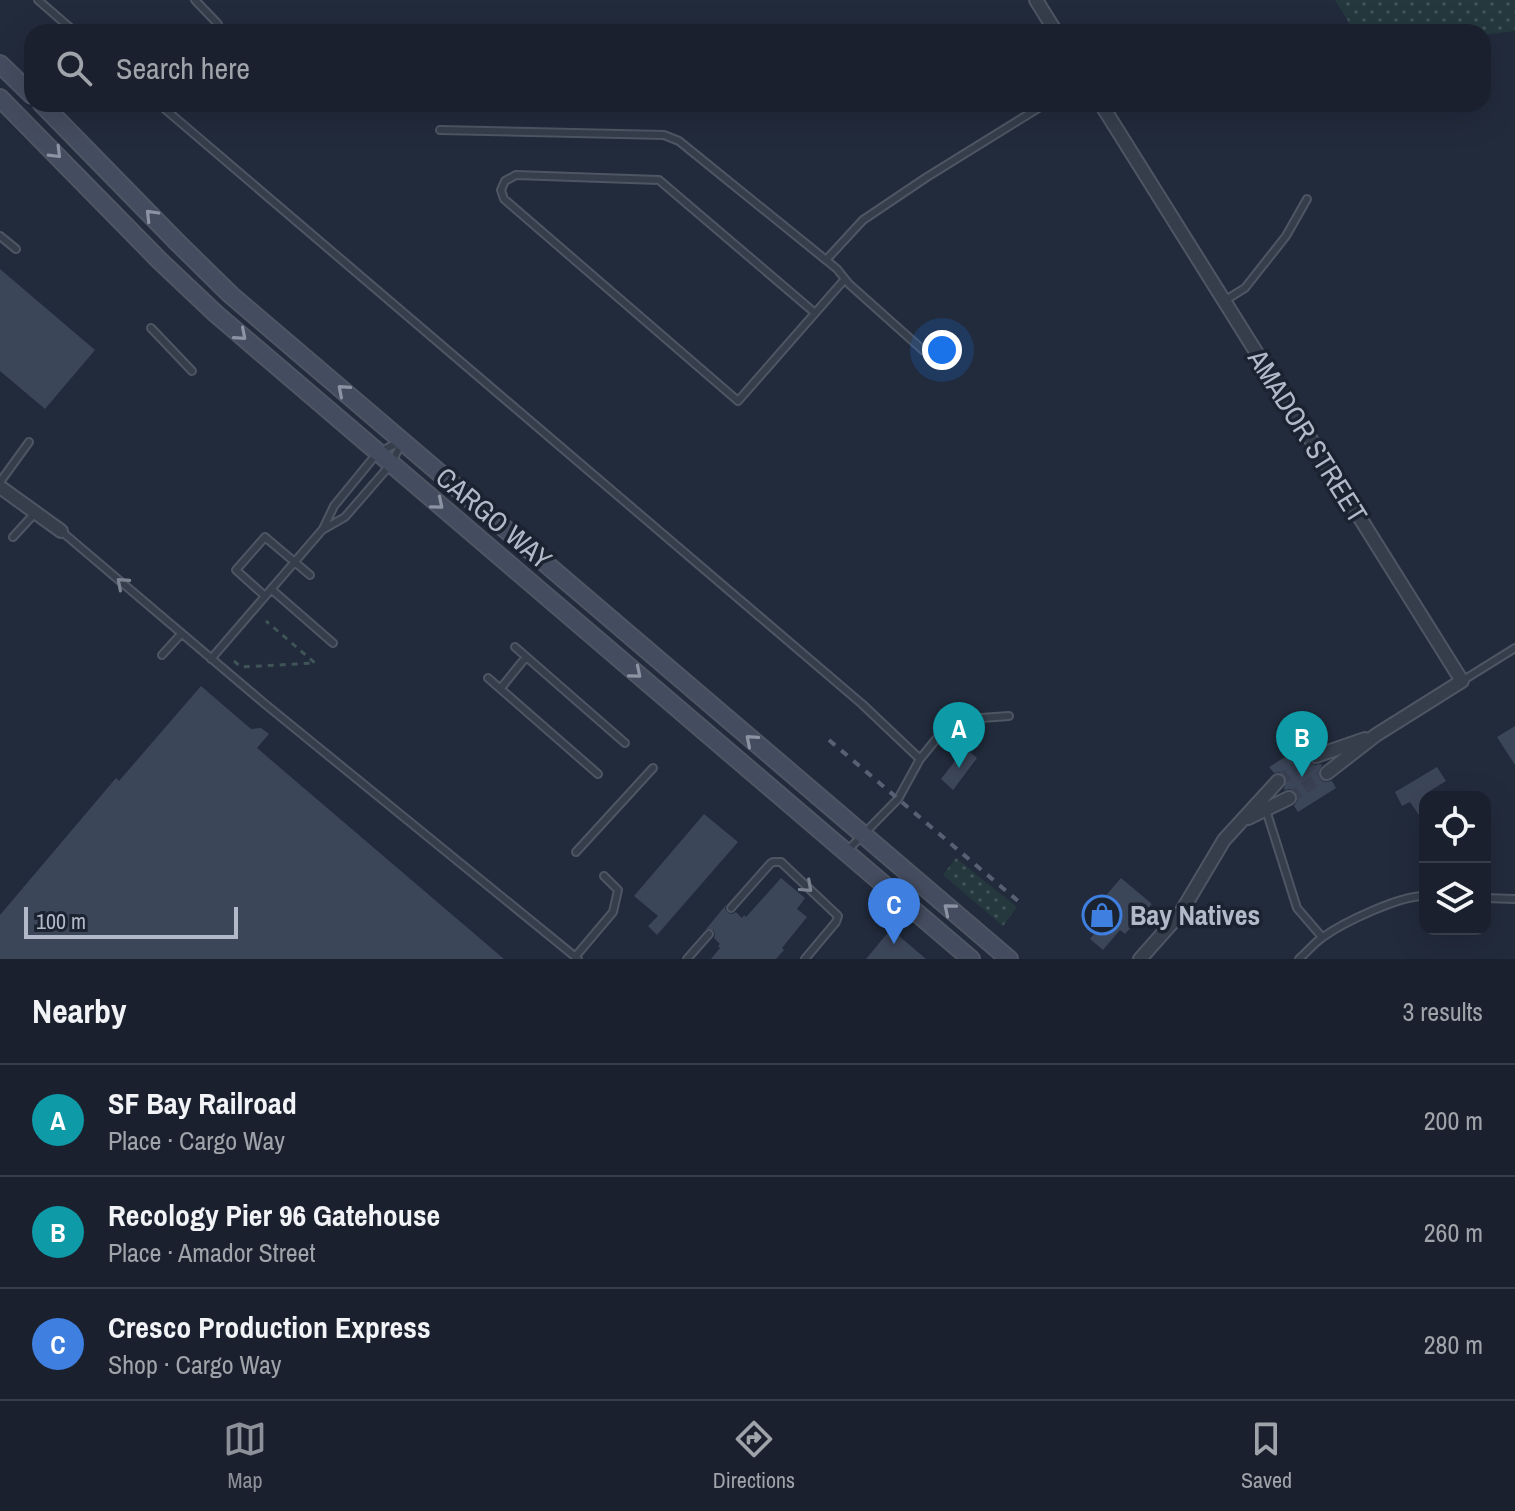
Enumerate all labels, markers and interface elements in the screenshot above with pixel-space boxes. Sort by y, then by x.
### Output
search box [24,24,1491,112]
icon: search [52,46,96,90]
text: Search here [116,48,250,88]
one-way arrow [47,144,61,158]
one-way arrow [145,210,160,224]
one-way arrow [232,325,246,340]
your location [922,330,962,370]
street label: AMADOR STREET [1239,341,1377,530]
one-way arrow [338,385,352,400]
street label: CARGO WAY [428,458,560,578]
one-way arrow [429,494,444,509]
one-way arrow [117,578,131,593]
one-way arrow [627,663,642,678]
pin: A [933,702,985,768]
pin: B [1276,711,1328,777]
one-way arrow [746,735,761,750]
map controls [1419,791,1491,935]
button: locate [1419,791,1491,863]
button: layers [1419,863,1491,935]
one-way arrow [798,877,813,891]
pin: C [868,878,920,944]
shop icon: Bay Natives [1081,894,1123,936]
place label: Bay Natives [1130,896,1260,934]
scale bar [24,903,238,939]
one-way arrow [944,904,958,918]
text: 100 m [36,906,86,936]
text: Nearby [32,988,127,1034]
text: 3 results [1402,994,1483,1029]
text: SF Bay Railroad [108,1083,297,1123]
text: A [50,1103,66,1138]
text: 200 m [1424,1103,1483,1138]
text: Place · Cargo Way [108,1123,285,1158]
text: Recology Pier 96 Gatehouse [108,1195,440,1235]
text: B [50,1215,66,1250]
text: 260 m [1424,1215,1483,1250]
text: Place · Amador Street [108,1235,315,1270]
text: Cresco Production Express [108,1307,431,1347]
text: C [50,1327,66,1362]
text: 280 m [1424,1327,1483,1362]
text: Shop · Cargo Way [108,1347,281,1382]
tab: Map [223,1417,267,1495]
tab: Directions [713,1417,795,1495]
tab: Saved [1241,1417,1292,1495]

